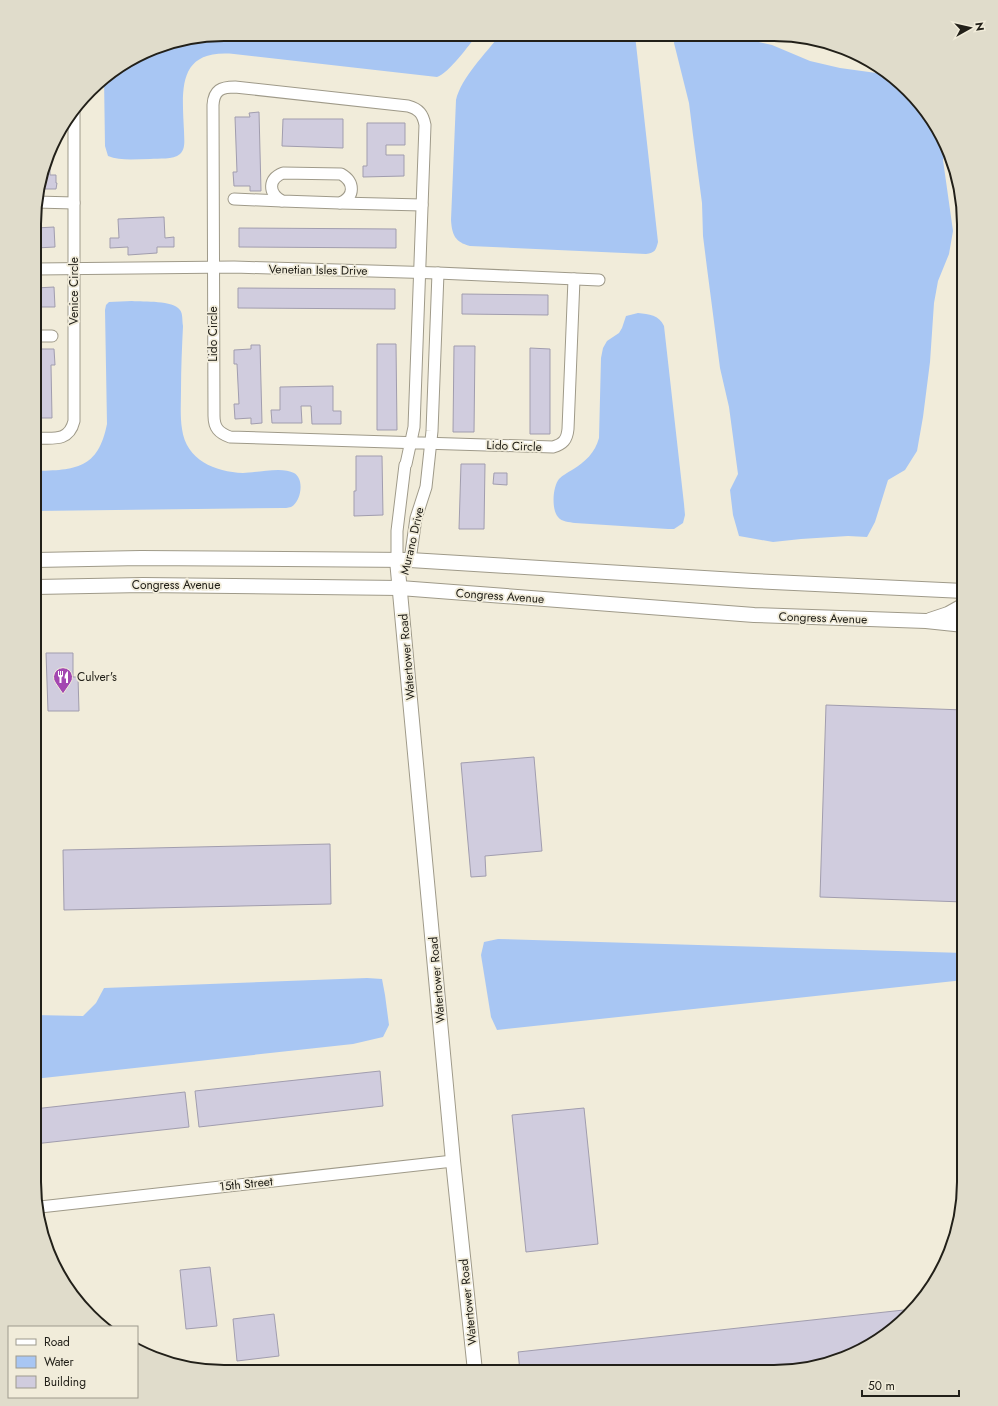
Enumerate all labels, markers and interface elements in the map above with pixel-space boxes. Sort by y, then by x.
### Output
north arrow [950,8,990,48]
text: N [971,21,988,32]
street label: Venice Circle [65,257,83,325]
street label: Venetian Isles Drive [268,260,368,280]
street label: Lido Circle [204,306,222,362]
street label: Lido Circle [486,436,542,456]
street label: Murano Drive [395,505,429,577]
street label: Congress Avenue [132,576,220,594]
street label: Congress Avenue [455,584,545,608]
street label: Congress Avenue [778,607,868,629]
street label: Watertower Road [394,613,420,701]
restaurant icon: Culver's [52,666,74,694]
place label: Culver's [77,668,117,686]
street label: Watertower Road [424,936,450,1024]
street label: 15th Street [218,1172,274,1196]
street label: Watertower Road [455,1258,481,1346]
legend [8,1326,138,1398]
text: Road [44,1333,70,1351]
text: Water [44,1353,75,1371]
scale bar [862,1372,959,1398]
text: Building [44,1373,86,1391]
text: 50 m [868,1377,895,1395]

